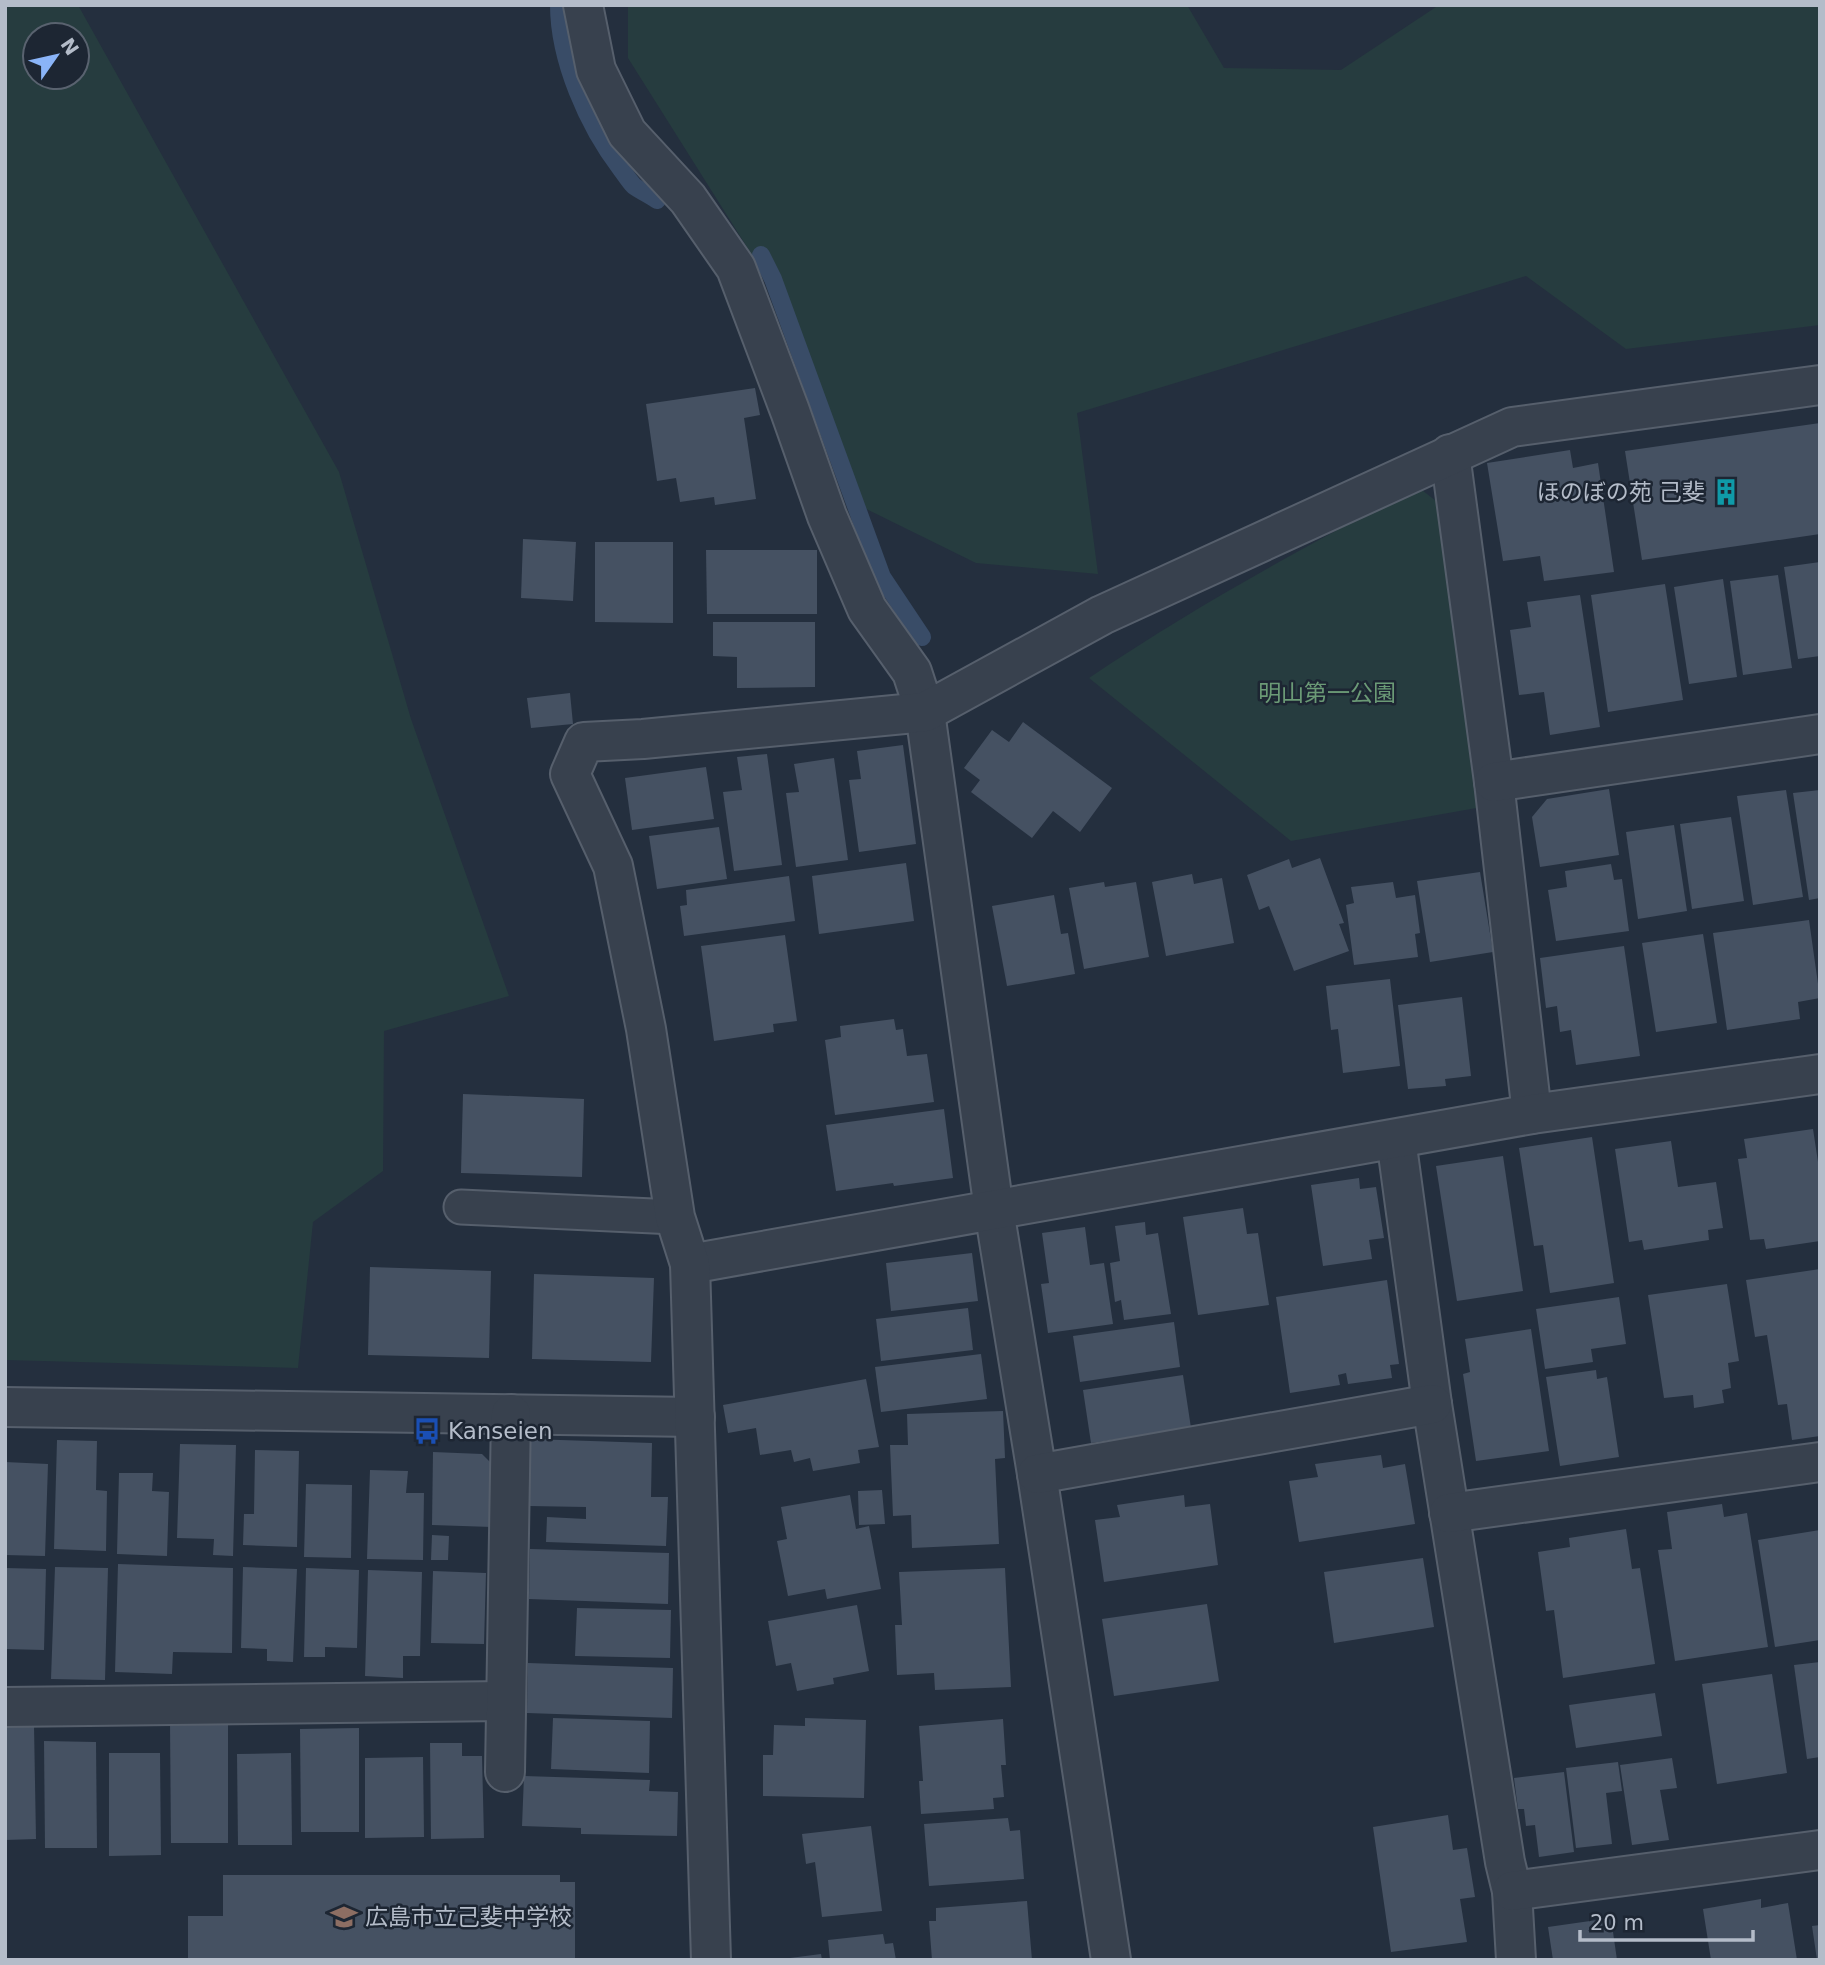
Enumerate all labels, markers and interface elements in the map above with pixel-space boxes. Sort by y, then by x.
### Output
north arrow [21,21,91,91]
text: N [57,34,84,59]
building icon: ほのぼの苑 己斐 [1711,477,1741,507]
place label: ほのぼの苑 己斐 [1537,479,1705,505]
park label: 明山第一公園 [1258,680,1396,706]
bus stop icon: Kanseien [412,1416,442,1446]
place label: Kanseien [448,1418,553,1444]
scale bar [1580,1898,1753,1942]
school or university icon: 広島市立己斐中学校 [329,1902,359,1932]
place label: 広島市立己斐中学校 [365,1904,572,1930]
text: 20 m [1590,1911,1644,1935]

